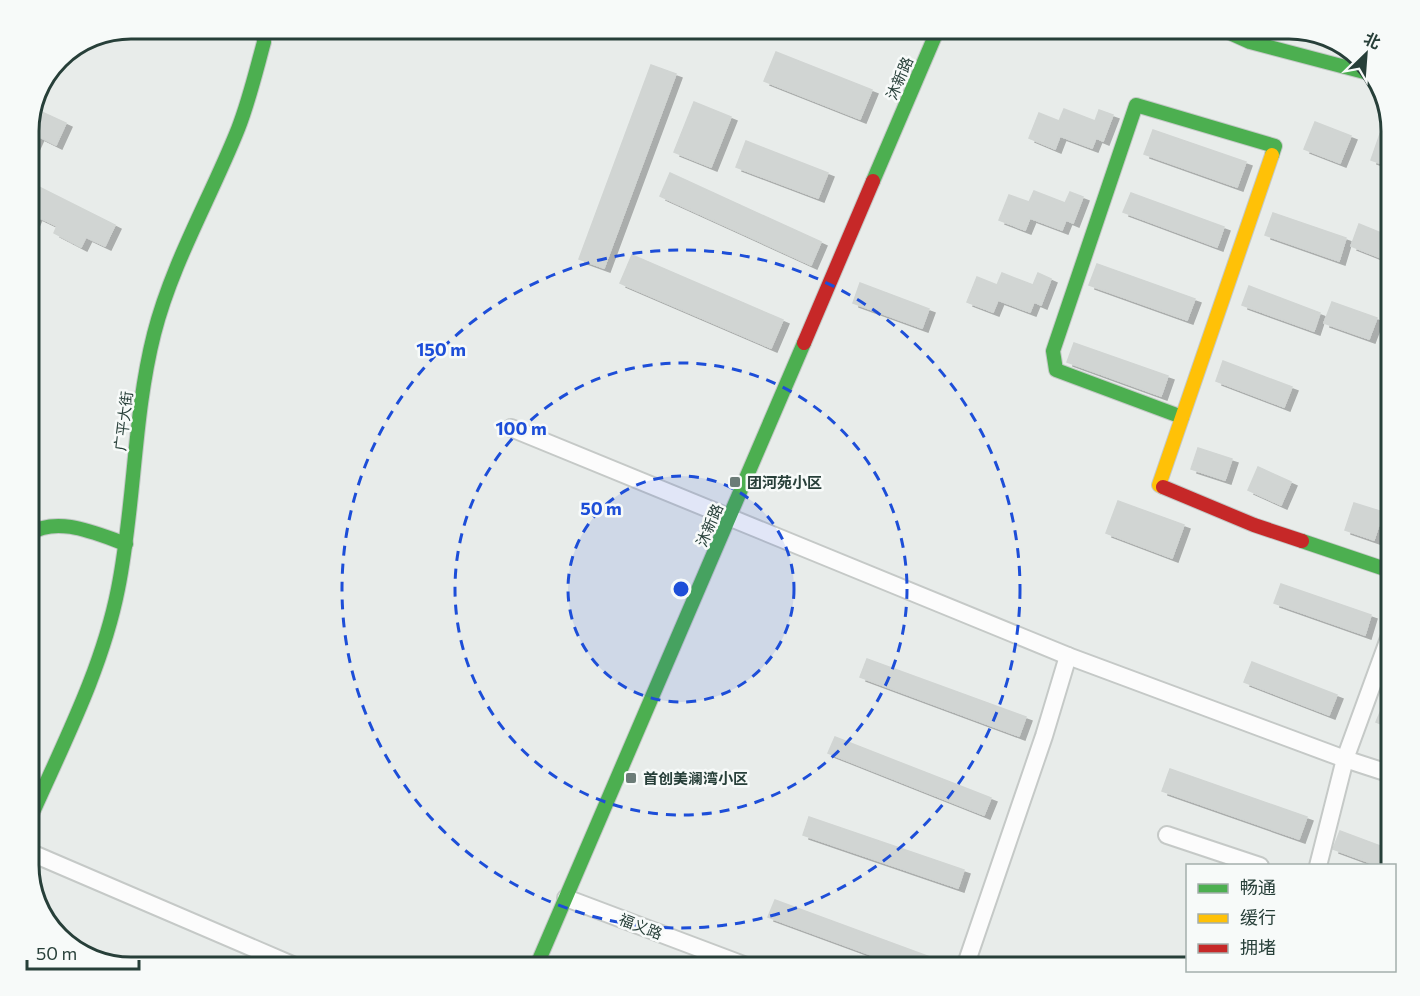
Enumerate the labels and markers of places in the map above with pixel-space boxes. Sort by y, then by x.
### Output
place label: 团河苑小区 [747,473,822,491]
marker: 团河苑小区 [728,475,742,489]
centre of rings [671,579,691,599]
place label: 首创美澜湾小区 [643,769,748,787]
marker: 首创美澜湾小区 [624,771,638,785]

